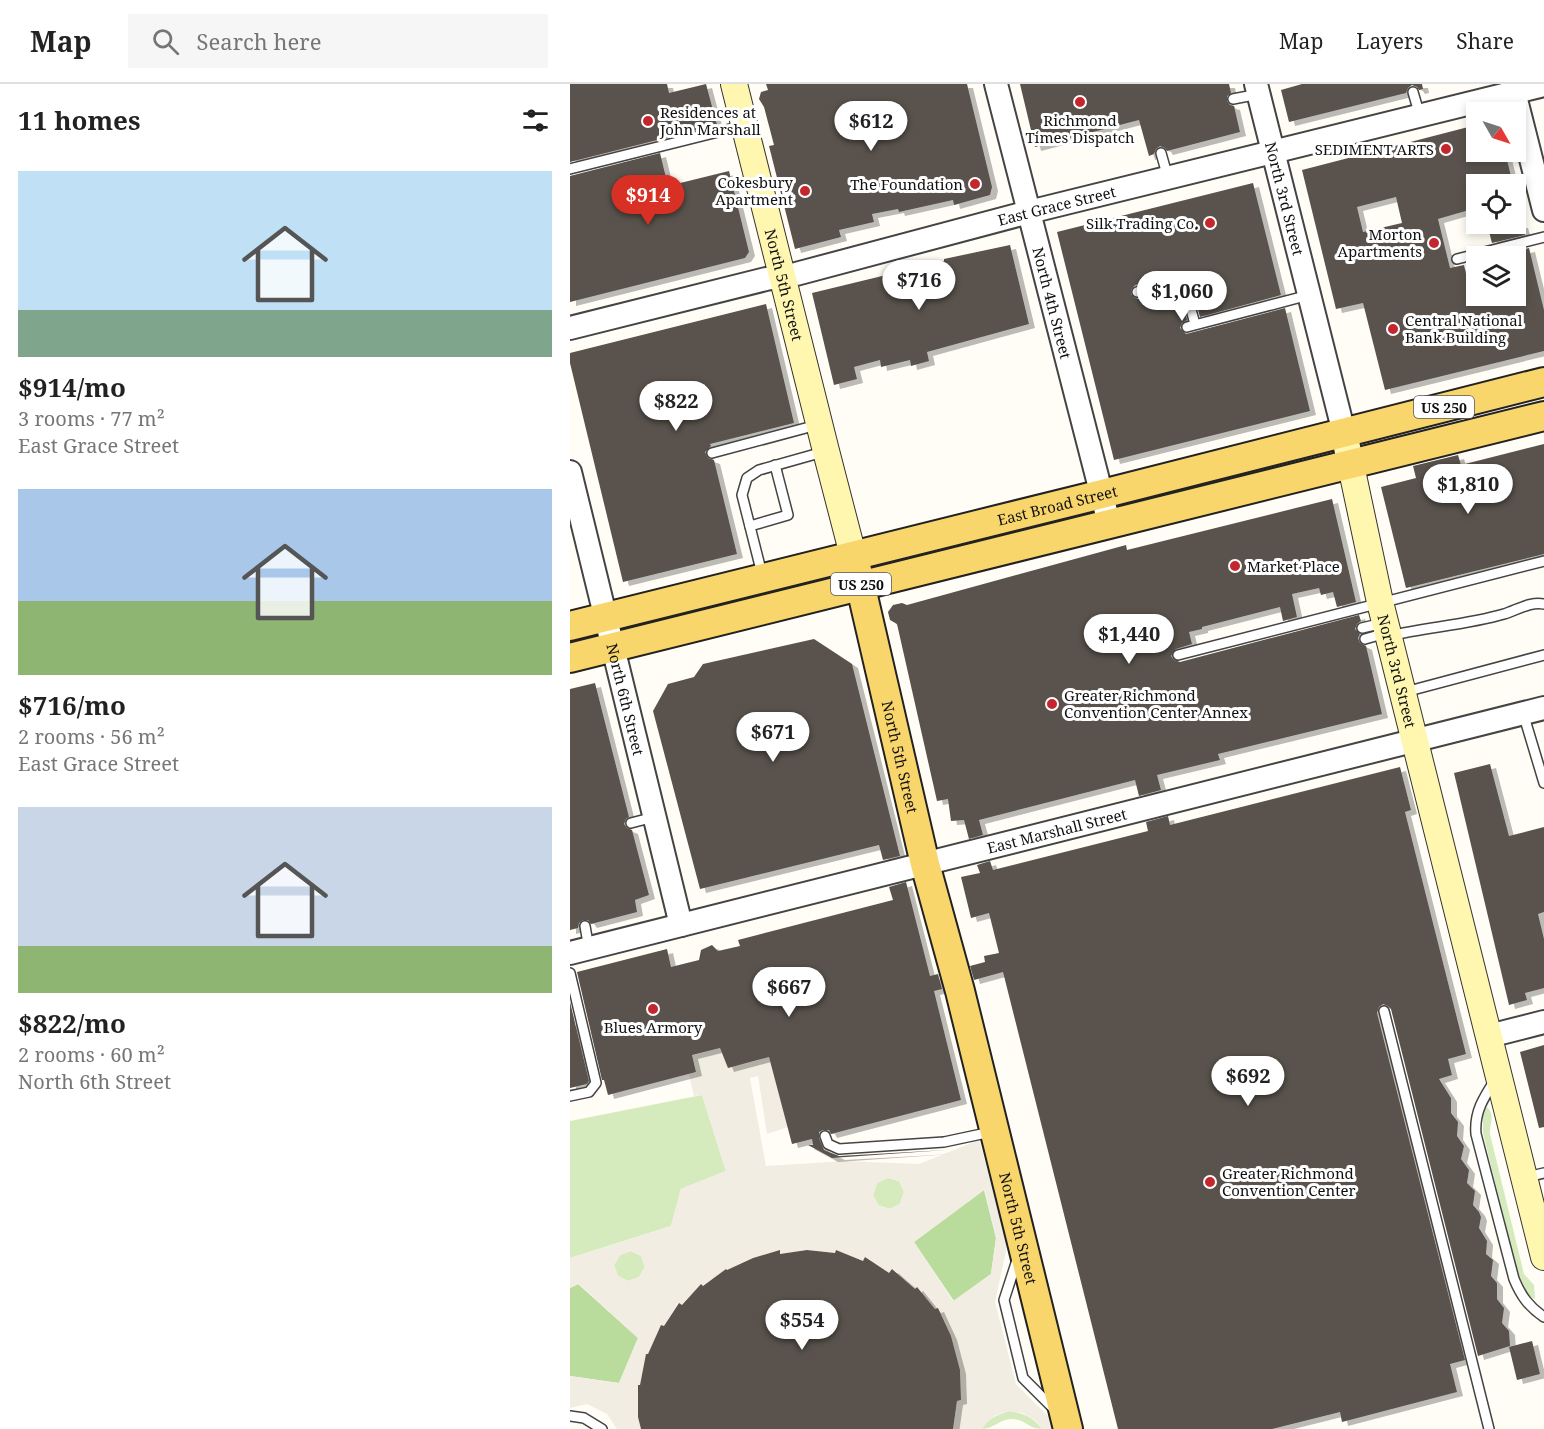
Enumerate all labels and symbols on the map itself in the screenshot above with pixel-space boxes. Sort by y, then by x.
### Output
marker: Richmond Times Dispatch [1073,95,1087,109]
pin: $612 [835,101,907,152]
place label: Residences at John Marshall [659,102,761,139]
north arrow [1466,102,1526,162]
place label: Richmond Times Dispatch [1025,110,1135,147]
marker: Residences at John Marshall [641,114,655,128]
place label: SEDIMENT ARTS [1315,139,1434,159]
street label: North 3rd Street [1261,140,1309,257]
marker: SEDIMENT ARTS [1439,142,1453,156]
place label: Cokesbury Apartment [715,172,794,209]
place label: The Foundation [850,174,963,194]
pin: $914 [612,175,684,226]
marker: The Foundation [968,177,982,191]
street label: East Grace Street [995,181,1118,230]
marker: Cokesbury Apartment [798,184,812,198]
place label: Silk Trading Co. [1086,213,1198,233]
marker: Silk Trading Co. [1203,216,1217,230]
place label: Morton Apartments [1338,224,1422,261]
street label: North 5th Street [761,227,808,343]
marker: Morton Apartments [1427,236,1441,250]
street label: North 4th Street [1028,245,1076,361]
pin: $716 [883,260,955,311]
pin: $1,060 [1133,271,1231,322]
place label: Central National Bank Building [1405,310,1523,347]
marker: Central National Bank Building [1386,322,1400,336]
pin: $822 [640,381,712,432]
road number: US 250 [1414,396,1474,418]
pin: $1,810 [1419,464,1517,515]
street label: East Broad Street [995,481,1119,530]
place label: Market Place [1247,556,1340,576]
marker: Market Place [1228,559,1242,573]
road number: US 250 [831,573,891,595]
street label: North 3rd Street [1373,612,1421,730]
pin: $1,440 [1080,614,1178,665]
street label: North 6th Street [602,641,649,757]
place label: Greater Richmond Convention Center Annex [1064,685,1248,722]
marker: Greater Richmond Convention Center Annex [1045,697,1059,711]
street label: North 5th Street [878,699,923,815]
pin: $671 [737,712,809,763]
street label: East Marshall Street [985,803,1129,858]
pin: $667 [753,967,825,1018]
marker: Blues Armory [646,1002,660,1016]
place label: Blues Armory [604,1017,703,1037]
pin: $692 [1212,1056,1284,1107]
place label: Greater Richmond Convention Center [1222,1163,1356,1200]
street label: North 5th Street [995,1170,1042,1286]
marker: Greater Richmond Convention Center [1203,1175,1217,1189]
pin: $554 [766,1300,838,1351]

